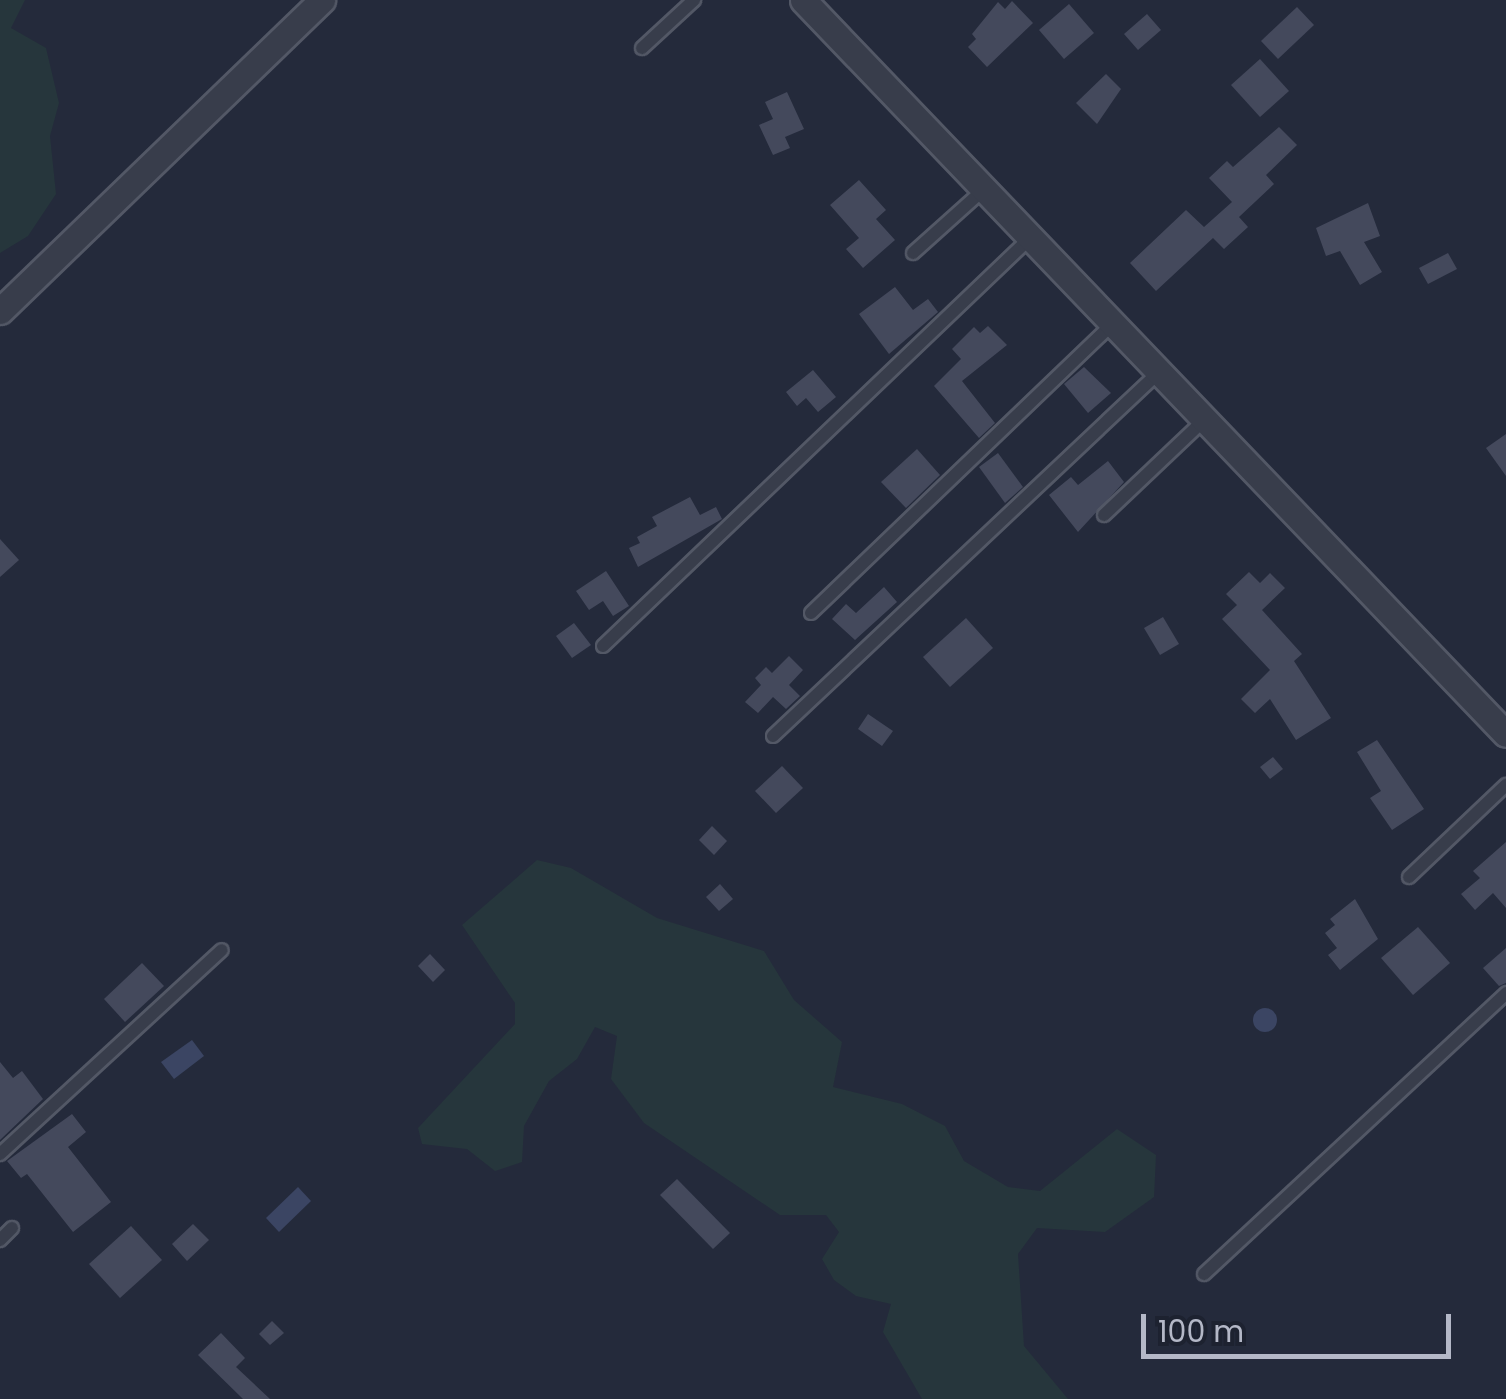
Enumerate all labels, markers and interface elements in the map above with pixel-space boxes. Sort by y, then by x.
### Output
scale bar [1146,1294,1456,1356]
text: 100 m [1158,1310,1244,1353]

